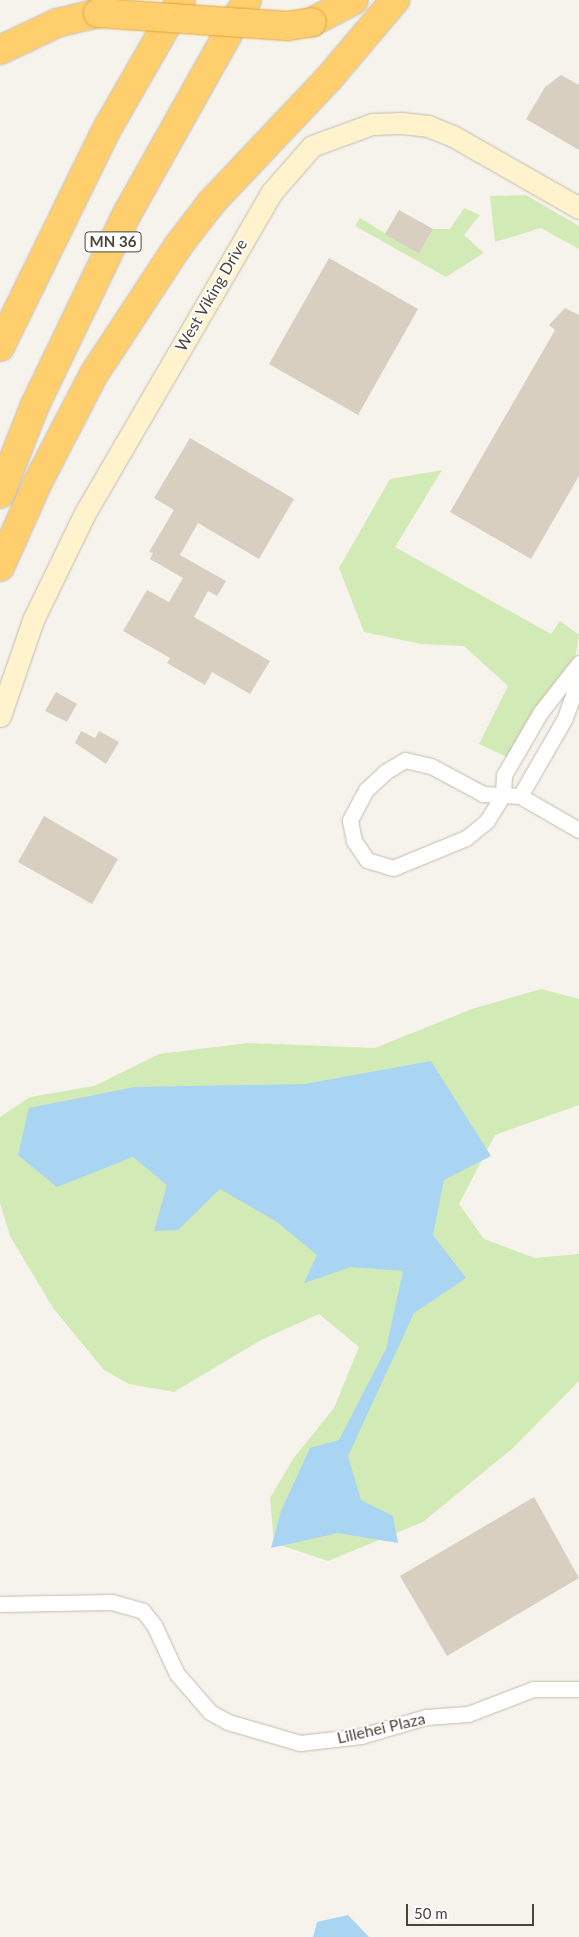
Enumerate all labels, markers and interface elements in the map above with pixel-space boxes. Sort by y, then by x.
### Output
road number: MN 36 [84,230,142,254]
street label: West Viking Drive [171,235,251,355]
street label: Lillehei Plaza [335,1709,427,1747]
scale bar [409,1894,536,1926]
text: 50 m [414,1904,448,1922]

